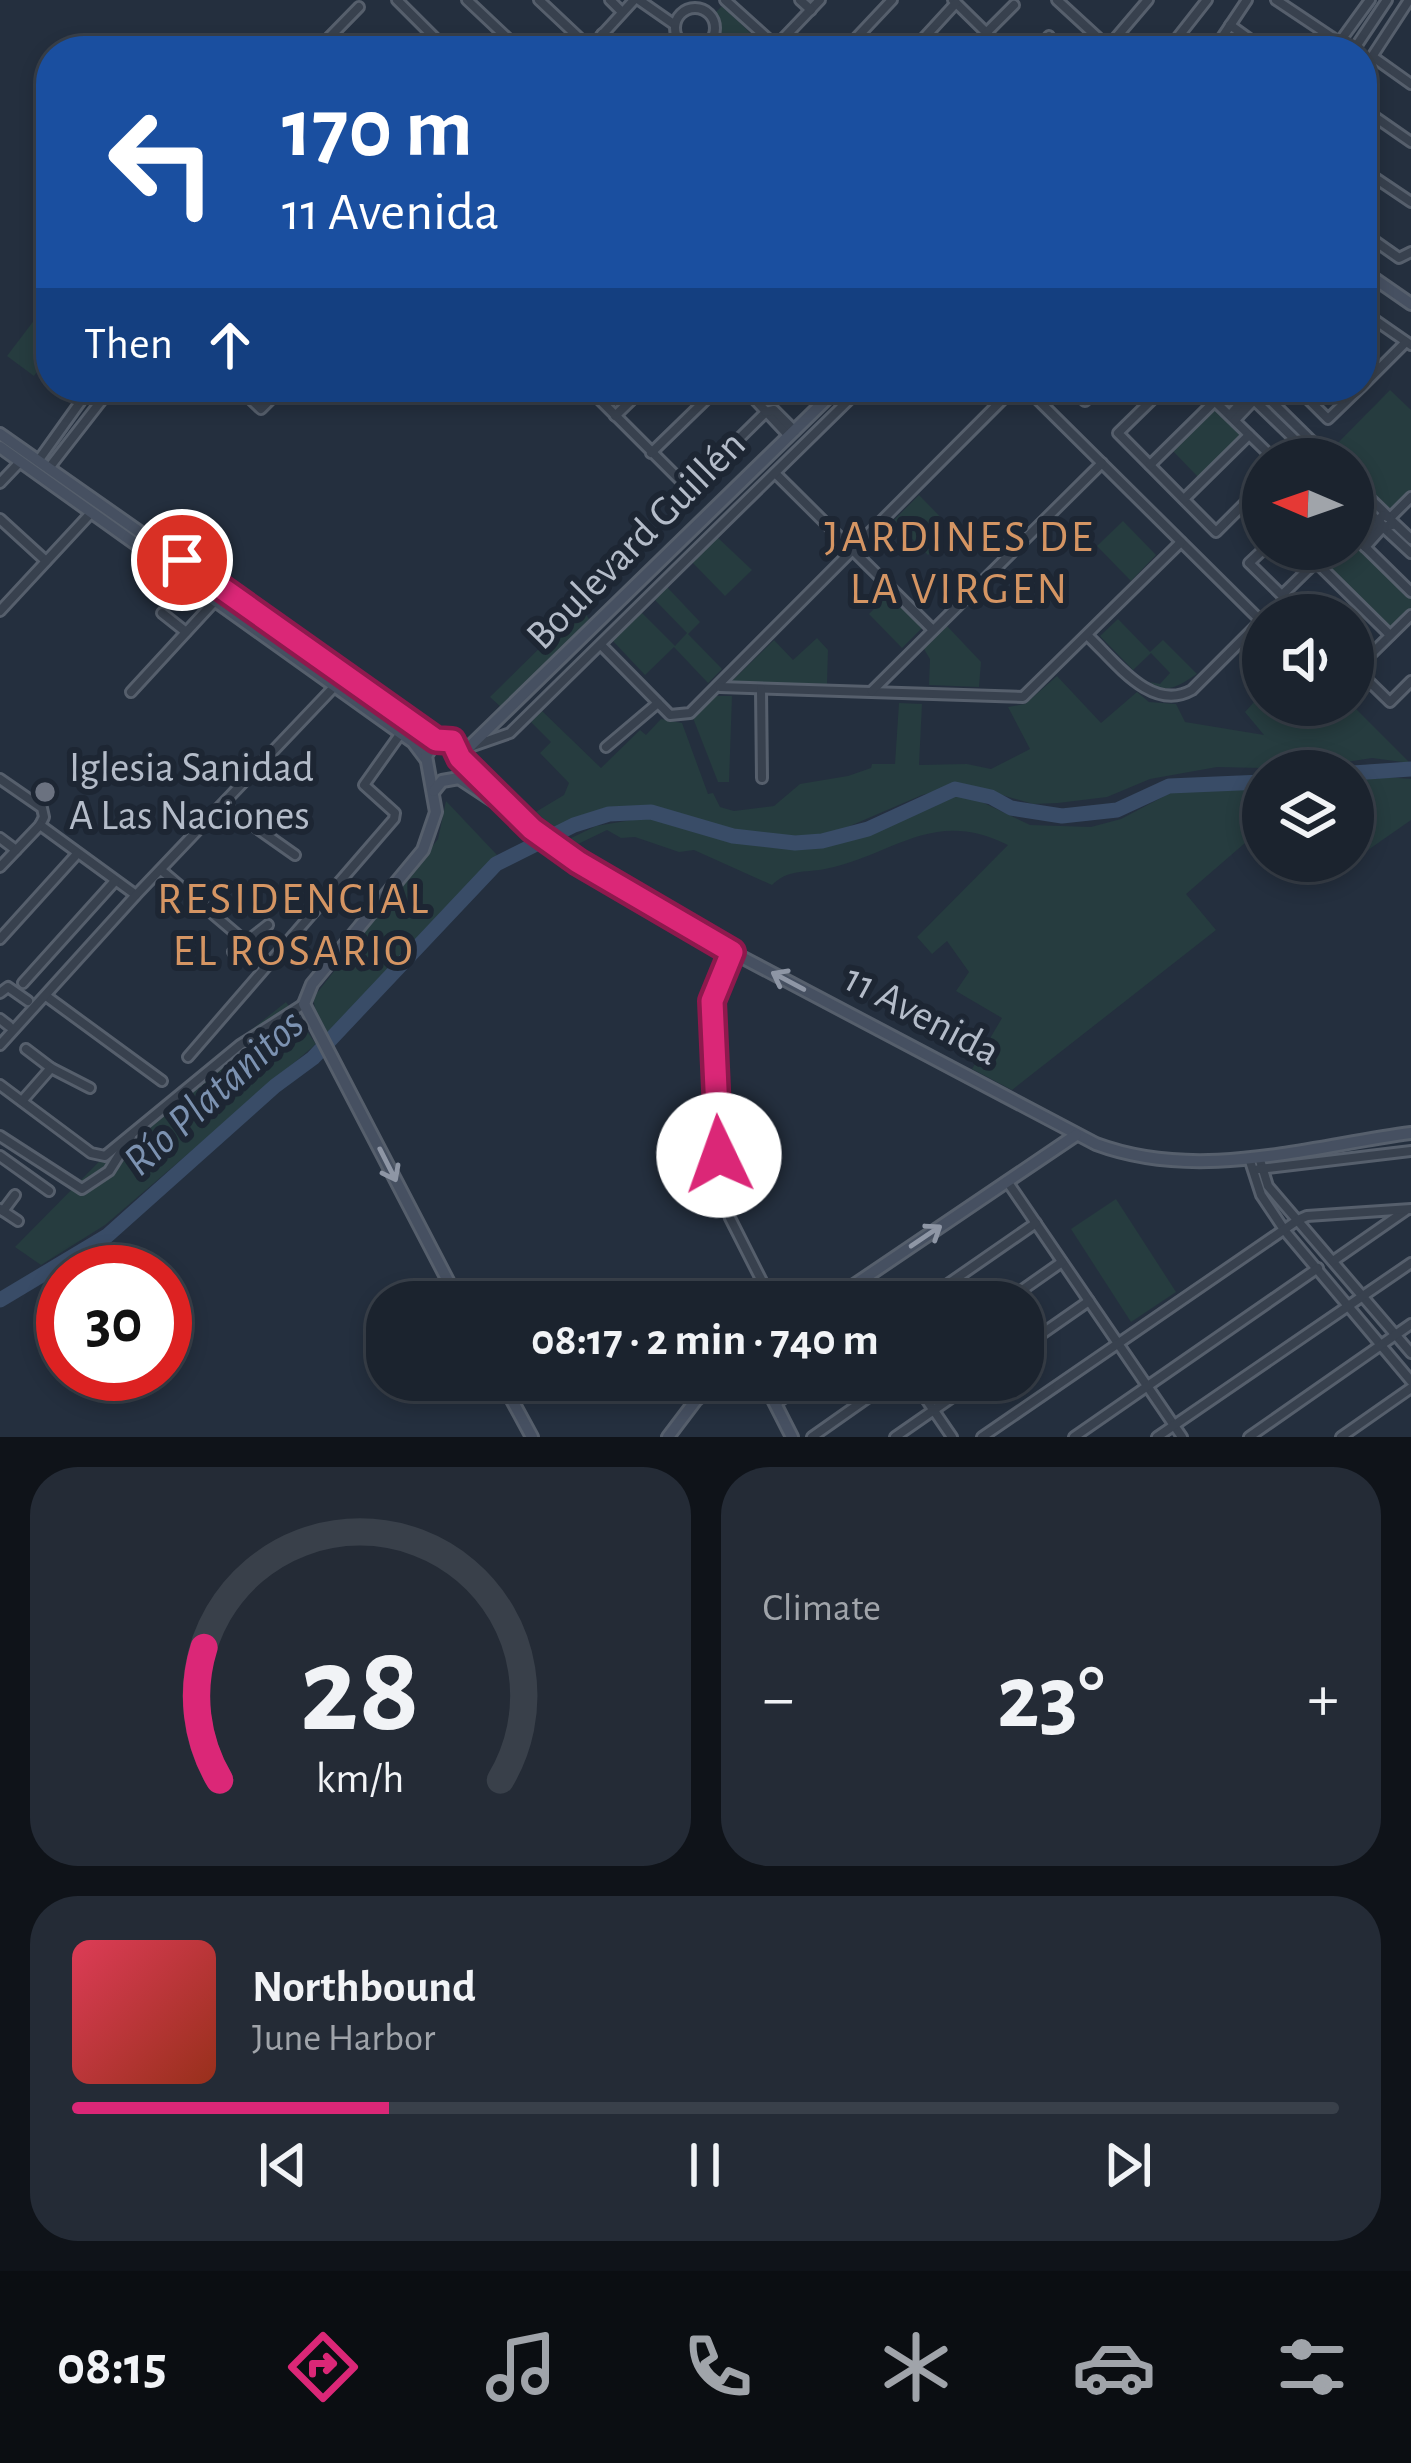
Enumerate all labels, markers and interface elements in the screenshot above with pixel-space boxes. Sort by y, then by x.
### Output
icon: left [84,84,240,240]
text: 170 m [282,88,473,172]
text: 11 Avenida [282,186,499,240]
icon: ahead [197,312,263,378]
text: Then [84,322,173,367]
street label: Boulevard Guillén [519,423,753,657]
north arrow [1242,438,1374,570]
map controls [1242,438,1374,882]
pin [131,509,233,611]
district label: JARDINES DE LA VIRGEN [825,515,1095,612]
icon: arrive [149,527,215,593]
button: sound [1242,594,1374,726]
place label: Iglesia Sanidad A Las Naciones [69,747,314,837]
button: layers [1242,750,1374,882]
marker: Iglesia Sanidad A Las Naciones [32,779,58,805]
district label: RESIDENCIAL EL ROSARIO [157,877,431,974]
street label: 11 Avenida [838,957,1006,1073]
one-way arrow [772,969,807,992]
water label: Río Platanitos [116,1001,312,1185]
position arrow [656,1092,782,1218]
one-way arrow [377,1147,400,1182]
one-way arrow [909,1224,942,1249]
speed limit sign: 30 [36,1245,192,1401]
text: 08:17 · 2 min · 740 m [531,1318,879,1363]
text: Climate [763,1589,881,1628]
text: 28 [300,1629,420,1754]
text: 23° [997,1654,1105,1744]
text: − [763,1666,794,1732]
text: + [1307,1666,1339,1732]
text: km/h [316,1757,404,1800]
text: Northbound [252,1965,476,2010]
text: June Harbor [252,2019,435,2058]
icon: previous [250,2132,316,2198]
icon: pause [672,2132,738,2198]
icon: next [1095,2132,1161,2198]
icon: directions [281,2325,365,2409]
icon: music [479,2325,563,2409]
icon: phone [676,2325,760,2409]
icon: climate [874,2325,958,2409]
icon: car [1072,2325,1156,2409]
icon: filters [1270,2325,1354,2409]
text: 08:15 [57,2340,167,2394]

